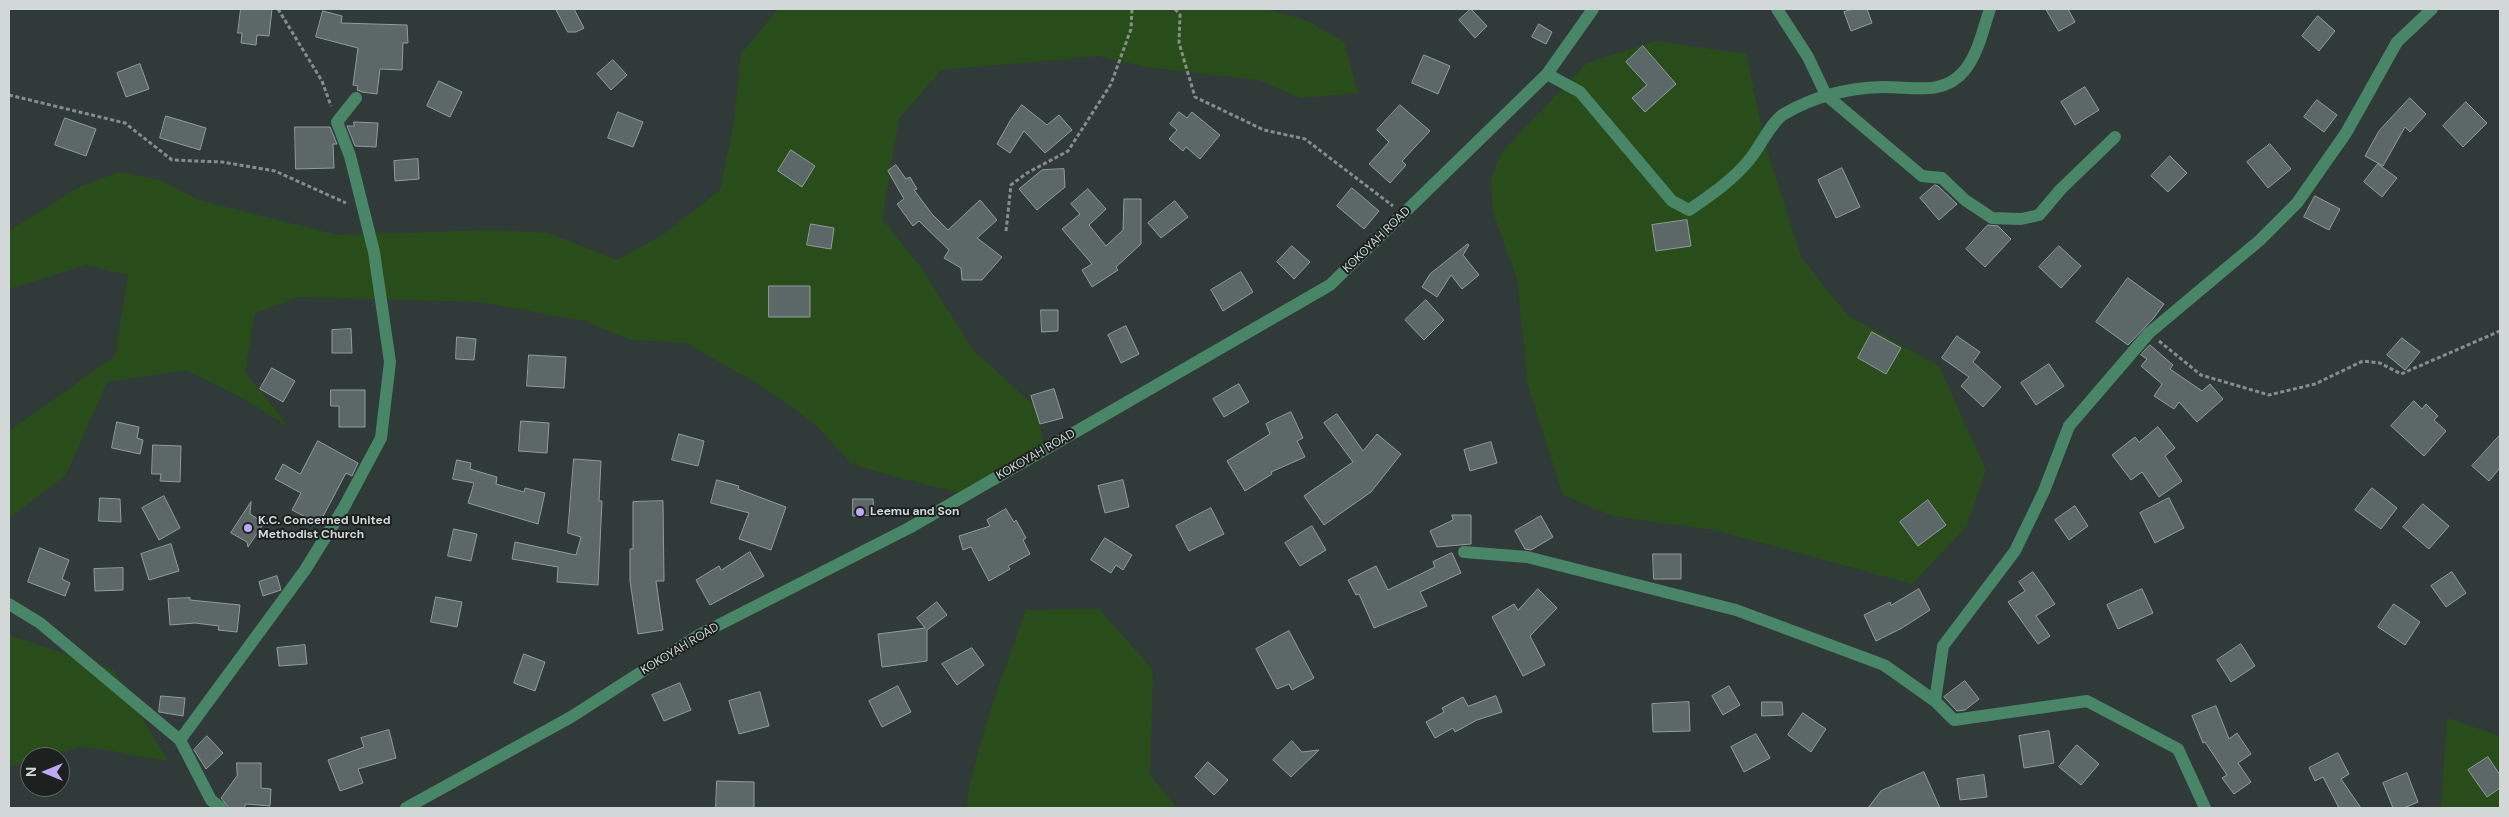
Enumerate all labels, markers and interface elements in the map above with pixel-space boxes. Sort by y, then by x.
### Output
street label: KOKOYAH ROAD [1340,204,1414,276]
street label: KOKOYAH ROAD [994,427,1078,483]
place label: Leemu and Son [870,505,959,519]
marker: Leemu and Son [854,506,866,518]
place label: K.C. Concerned United Methodist Church [258,514,391,542]
marker: K.C. Concerned United Methodist Church [242,522,254,534]
street label: KOKOYAH ROAD [638,620,722,678]
north arrow [20,747,70,797]
text: N [22,767,40,777]

